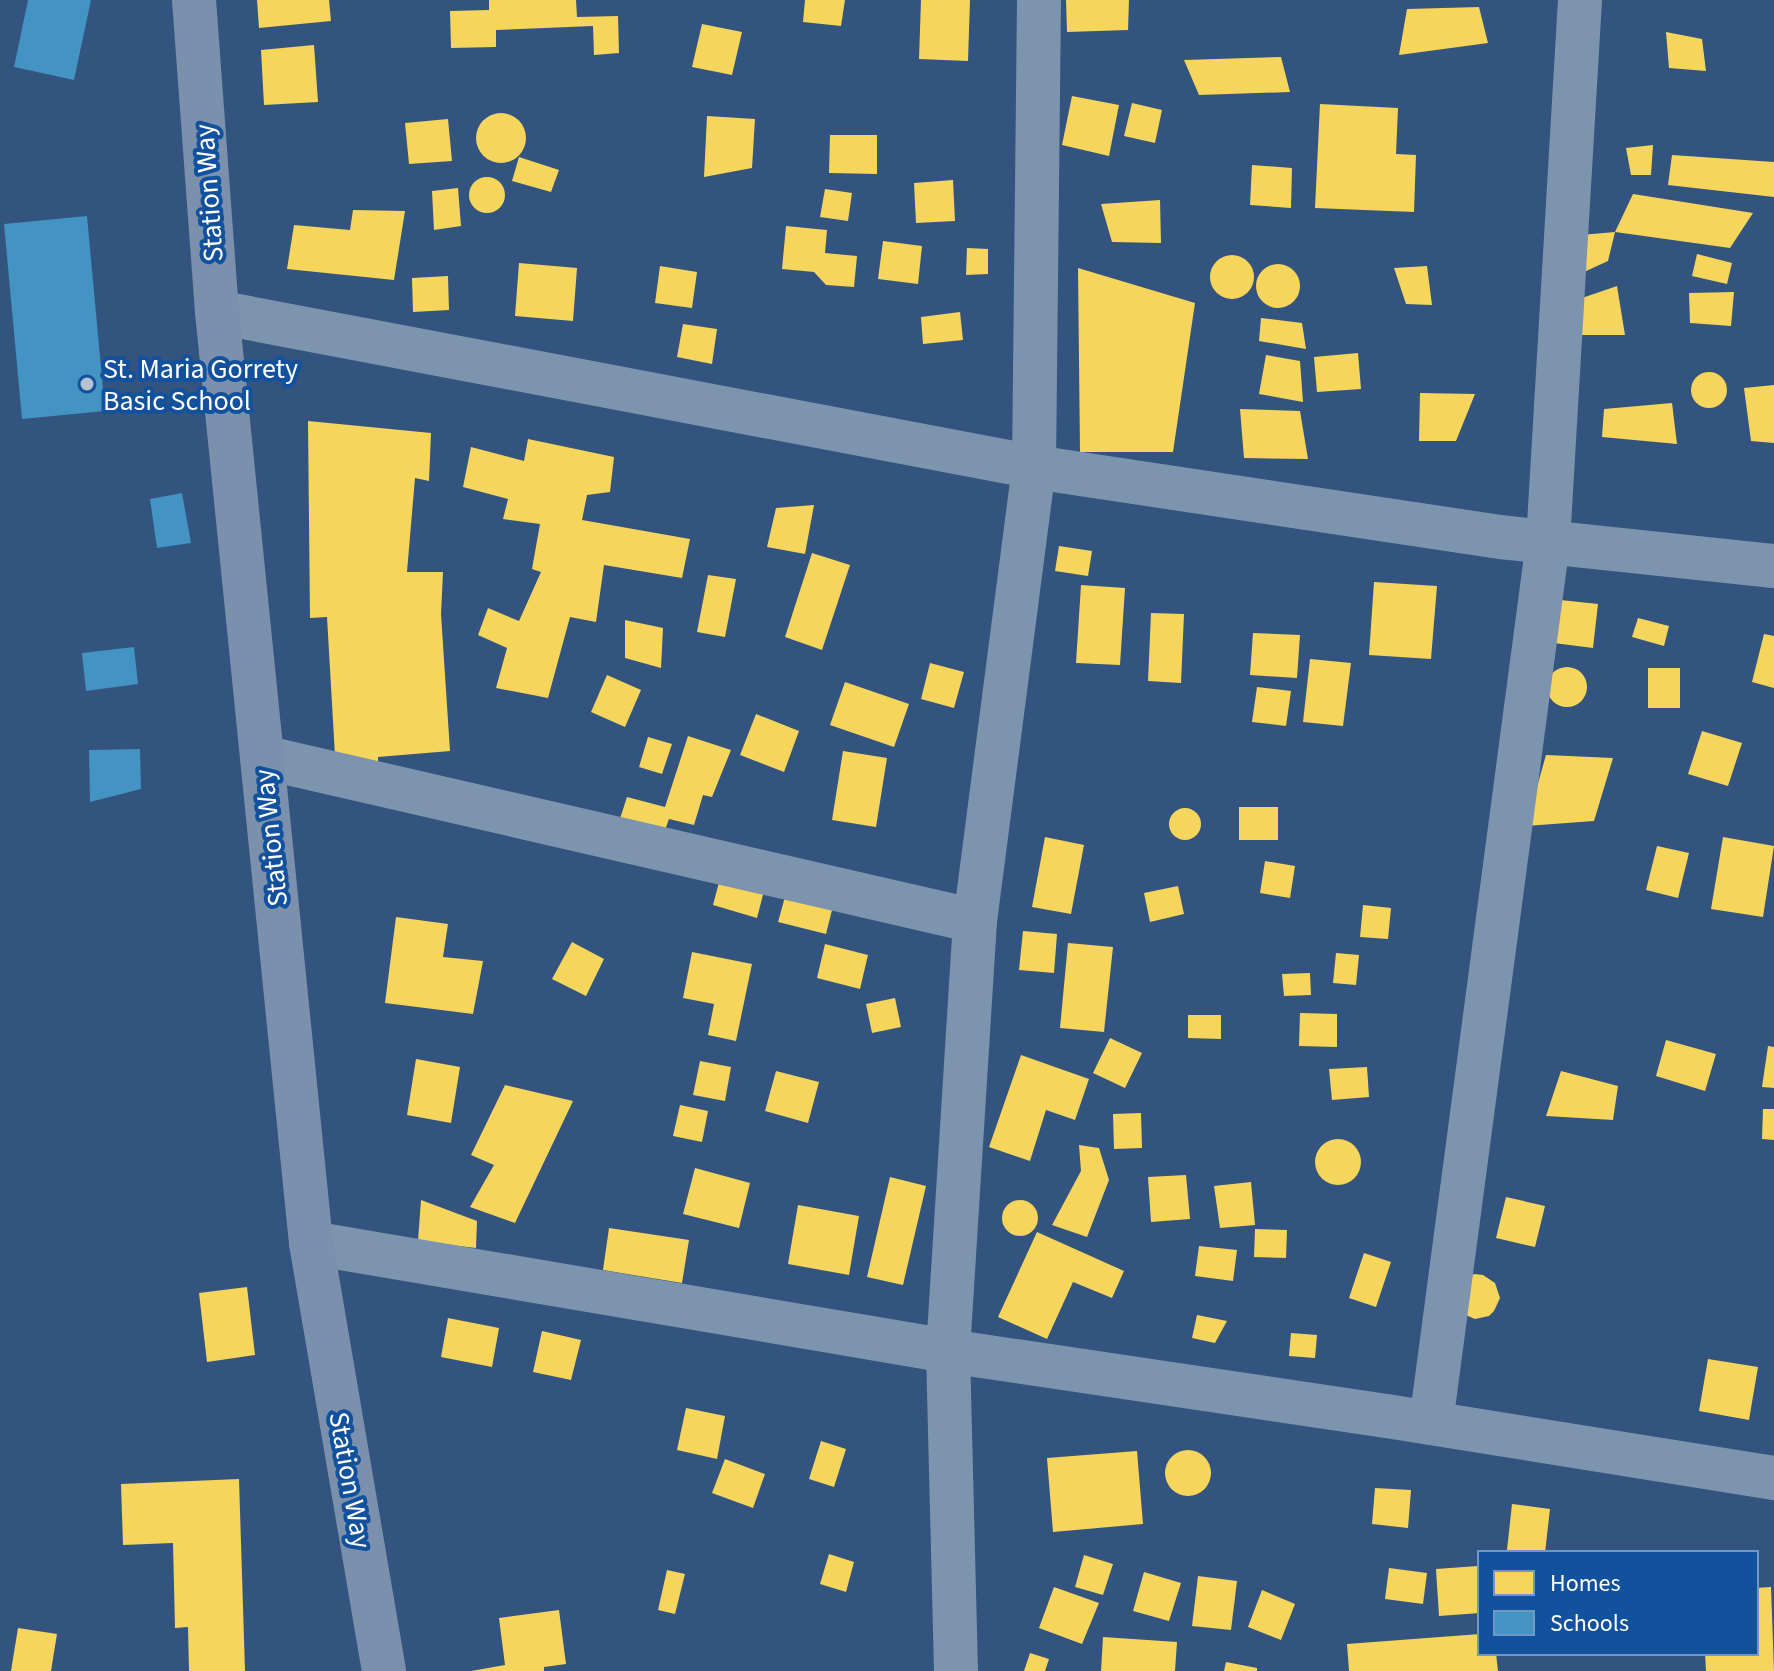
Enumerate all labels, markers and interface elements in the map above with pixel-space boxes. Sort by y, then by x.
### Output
street label: Station Way [184,123,234,263]
place label: St. Maria Gorrety Basic School [103,349,298,421]
marker: St. Maria Gorrety Basic School [78,375,96,393]
street label: Station Way [244,767,298,909]
street label: Station Way [318,1409,382,1552]
legend [1478,1551,1758,1655]
text: Homes [1550,1566,1621,1601]
text: Schools [1550,1606,1629,1641]

